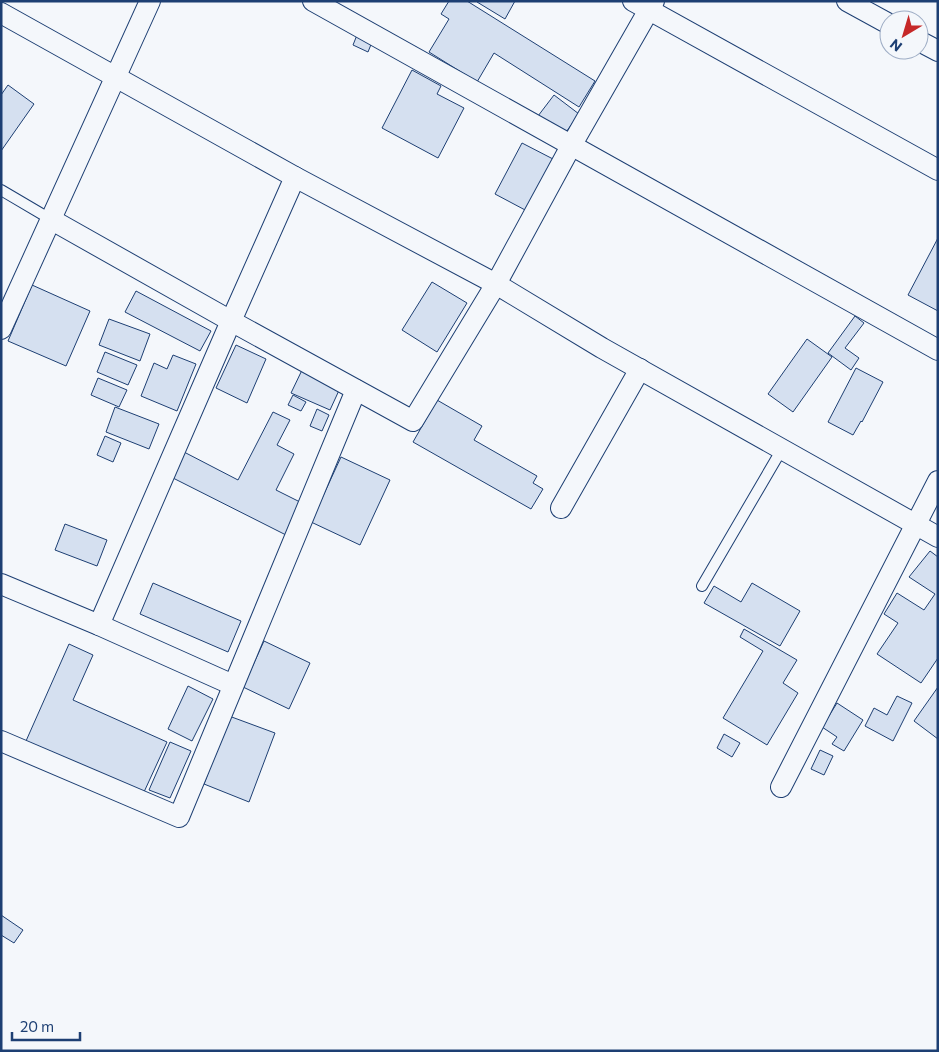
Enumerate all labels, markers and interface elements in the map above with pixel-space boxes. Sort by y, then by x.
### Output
north arrow [879,10,929,60]
text: N [886,36,905,56]
scale bar [12,1010,80,1042]
text: 20 m [20,1017,54,1035]

